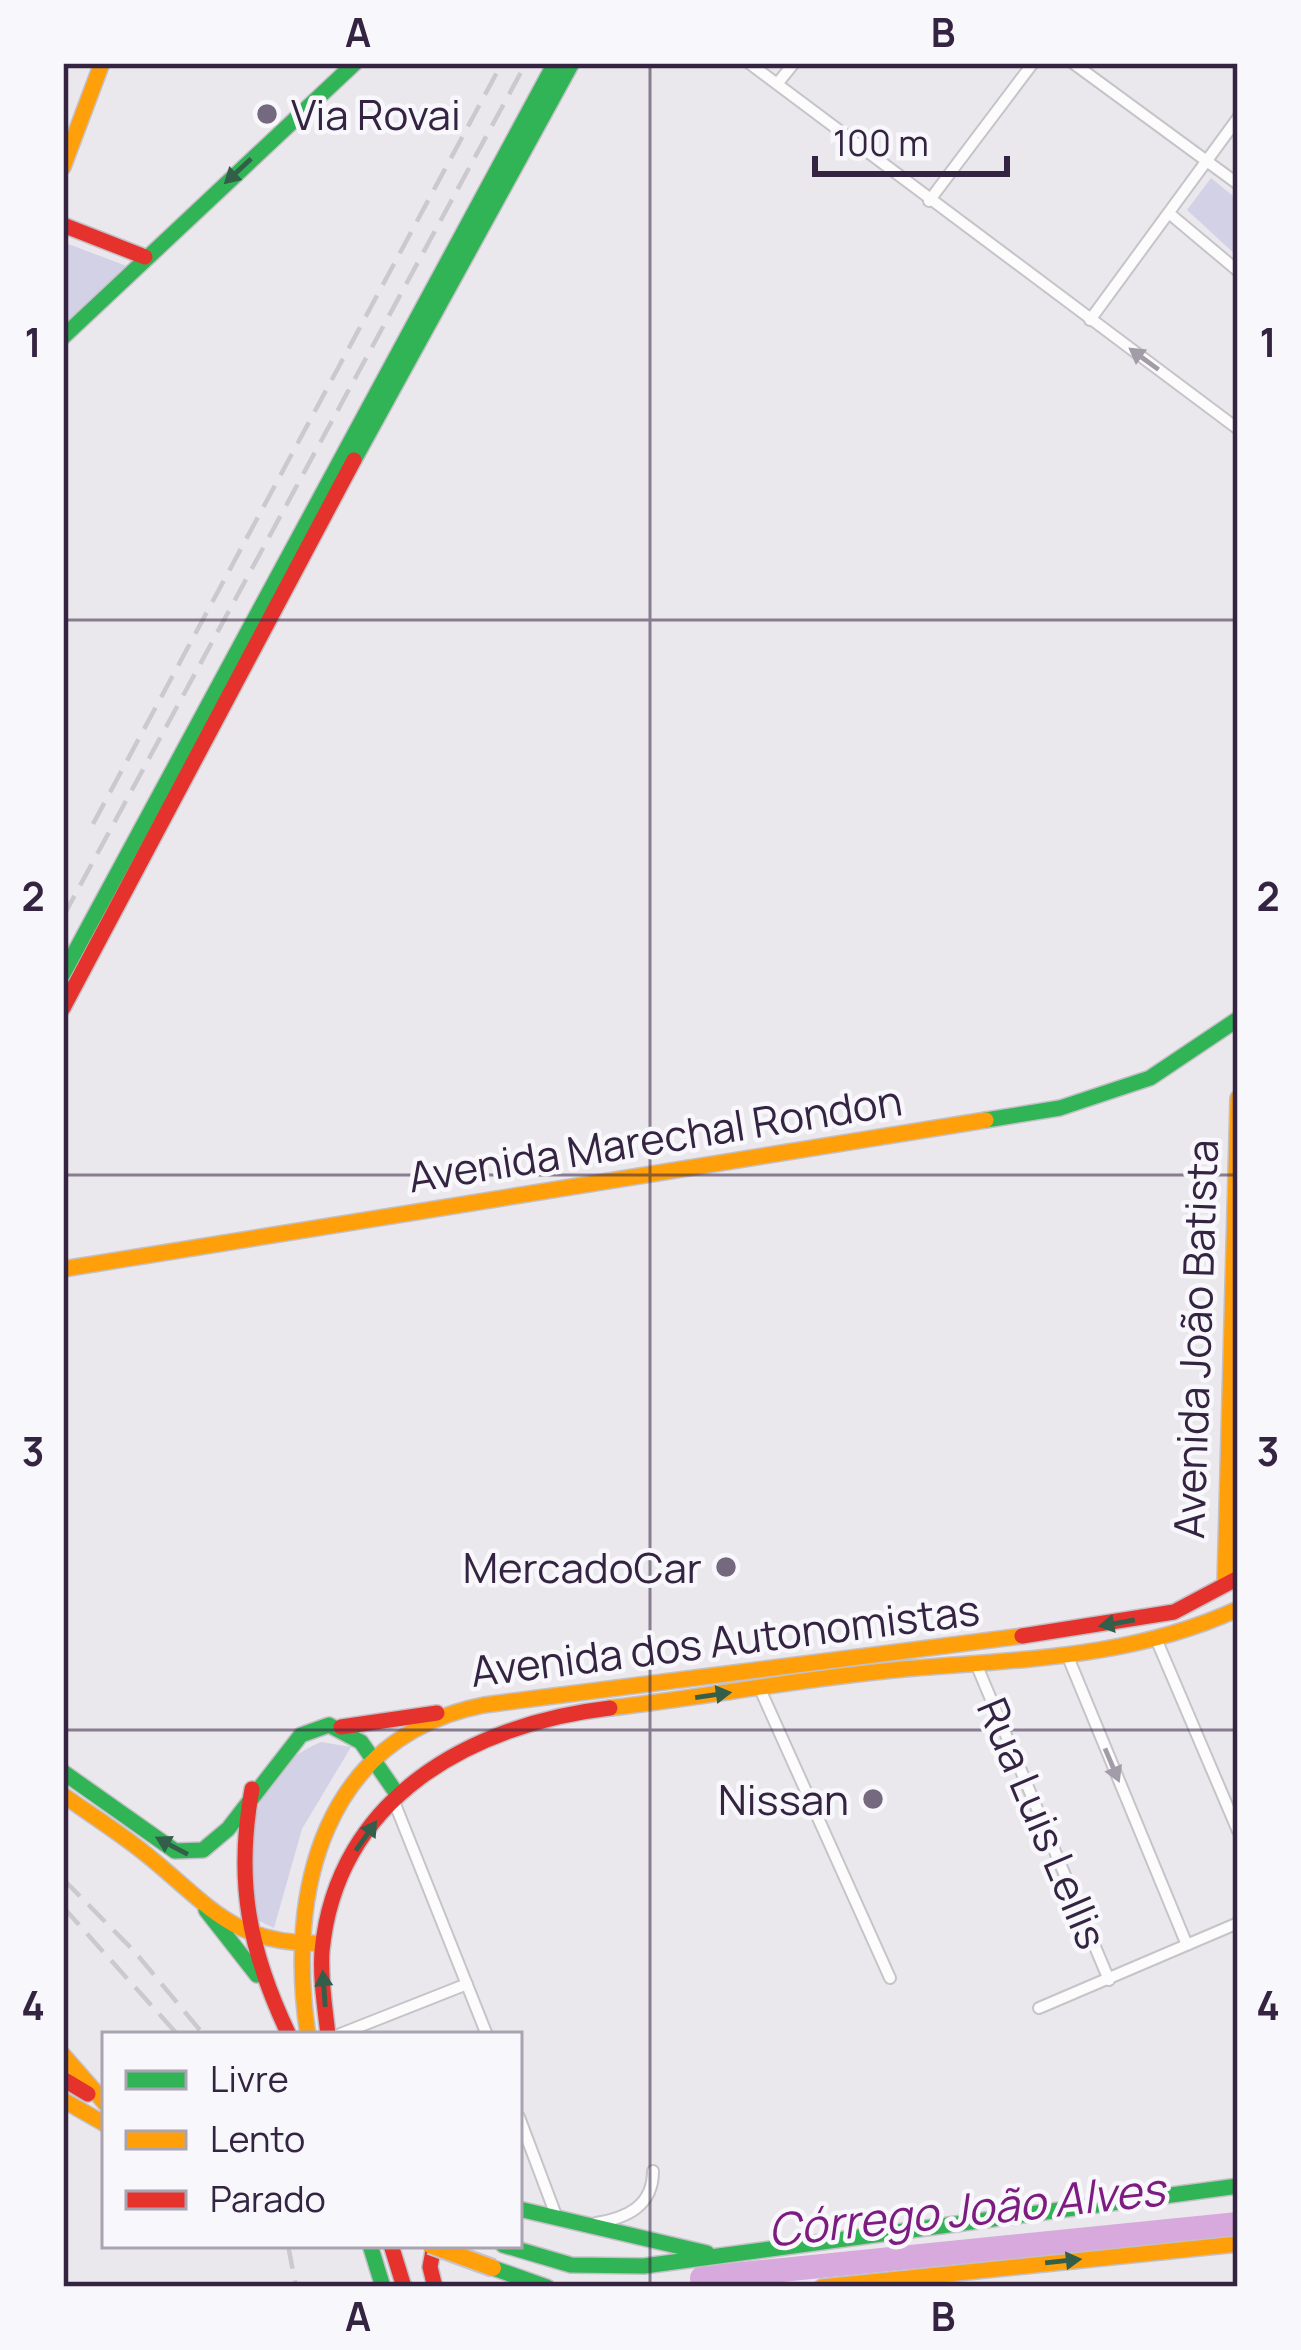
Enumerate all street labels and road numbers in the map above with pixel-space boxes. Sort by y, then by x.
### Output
street label: Avenida Marechal Rondon [404,1070,906,1206]
street label: Avenida João Batista [1159,1138,1231,1540]
street label: Avenida dos Autonomistas [467,1580,983,1700]
street label: Rua Luis Lellis [964,1689,1122,1957]

